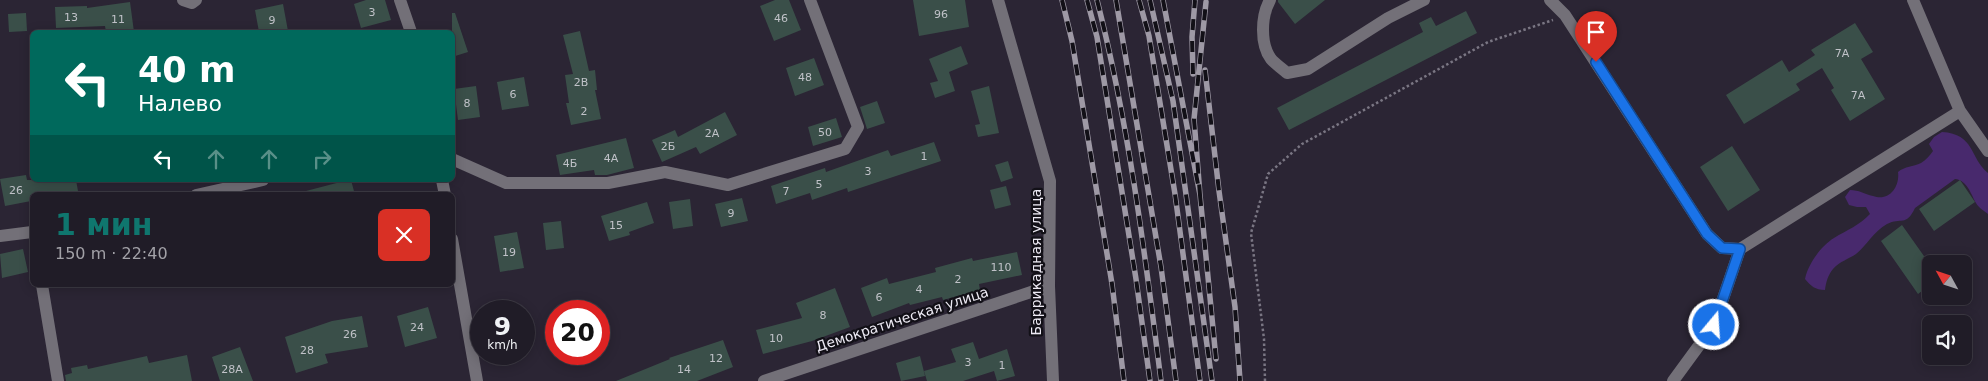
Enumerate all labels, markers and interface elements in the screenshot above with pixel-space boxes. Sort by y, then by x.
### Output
house number: 3 [369,6,376,19]
house number: 96 [934,8,948,21]
house number: 13 [64,11,78,24]
pin [1575,11,1617,62]
house number: 46 [774,12,788,25]
house number: 11 [111,13,125,26]
house number: 9 [269,14,276,27]
icon: arrive [1582,18,1610,46]
house number: 7А [1835,47,1850,60]
icon: left [55,50,120,115]
text: 40 m [138,50,235,90]
house number: 48 [798,71,812,84]
house number: 2В [574,76,588,89]
house number: 6 [510,88,517,101]
house number: 7А [1851,89,1866,102]
text: Налево [138,91,222,116]
house number: 8 [464,97,471,110]
house number: 2 [581,105,588,118]
house number: 50 [818,126,832,139]
house number: 2А [705,127,720,140]
house number: 2Б [661,140,675,153]
icon: left [149,145,177,173]
icon: ahead [202,145,230,173]
icon: ahead [255,145,283,173]
icon: right [308,145,336,173]
house number: 1 [921,150,928,163]
house number: 4А [604,152,619,165]
house number: 4Б [563,157,577,170]
house number: 3 [865,165,872,178]
house number: 5 [816,178,823,191]
house number: 26 [9,184,23,197]
house number: 7 [783,185,790,198]
street label: Баррикадная улица [1028,189,1044,335]
text: 1 мин [55,207,153,242]
house number: 9 [728,207,735,220]
button: close [378,209,430,261]
house number: 15 [609,219,623,232]
text: 150 m · 22:40 [55,244,168,263]
house number: 19 [502,246,516,259]
north arrow [1922,255,1972,305]
map controls [1922,255,1972,365]
house number: 110 [991,261,1012,274]
house number: 2 [955,273,962,286]
street label: Демократическая улица [814,283,990,355]
house number: 4 [916,283,923,296]
house number: 6 [876,291,883,304]
position arrow [1687,298,1739,350]
speed limit sign: 20 [545,300,610,365]
house number: 8 [820,309,827,322]
text: 9 [494,312,511,341]
button: sound [1922,315,1972,365]
house number: 24 [410,321,424,334]
house number: 26 [343,328,357,341]
house number: 10 [769,332,783,345]
text: km/h [487,338,518,352]
house number: 28 [300,344,314,357]
house number: 12 [709,352,723,365]
house number: 3 [965,356,972,369]
house number: 1 [999,359,1006,372]
house number: 28А [221,363,243,376]
house number: 14 [677,363,691,376]

